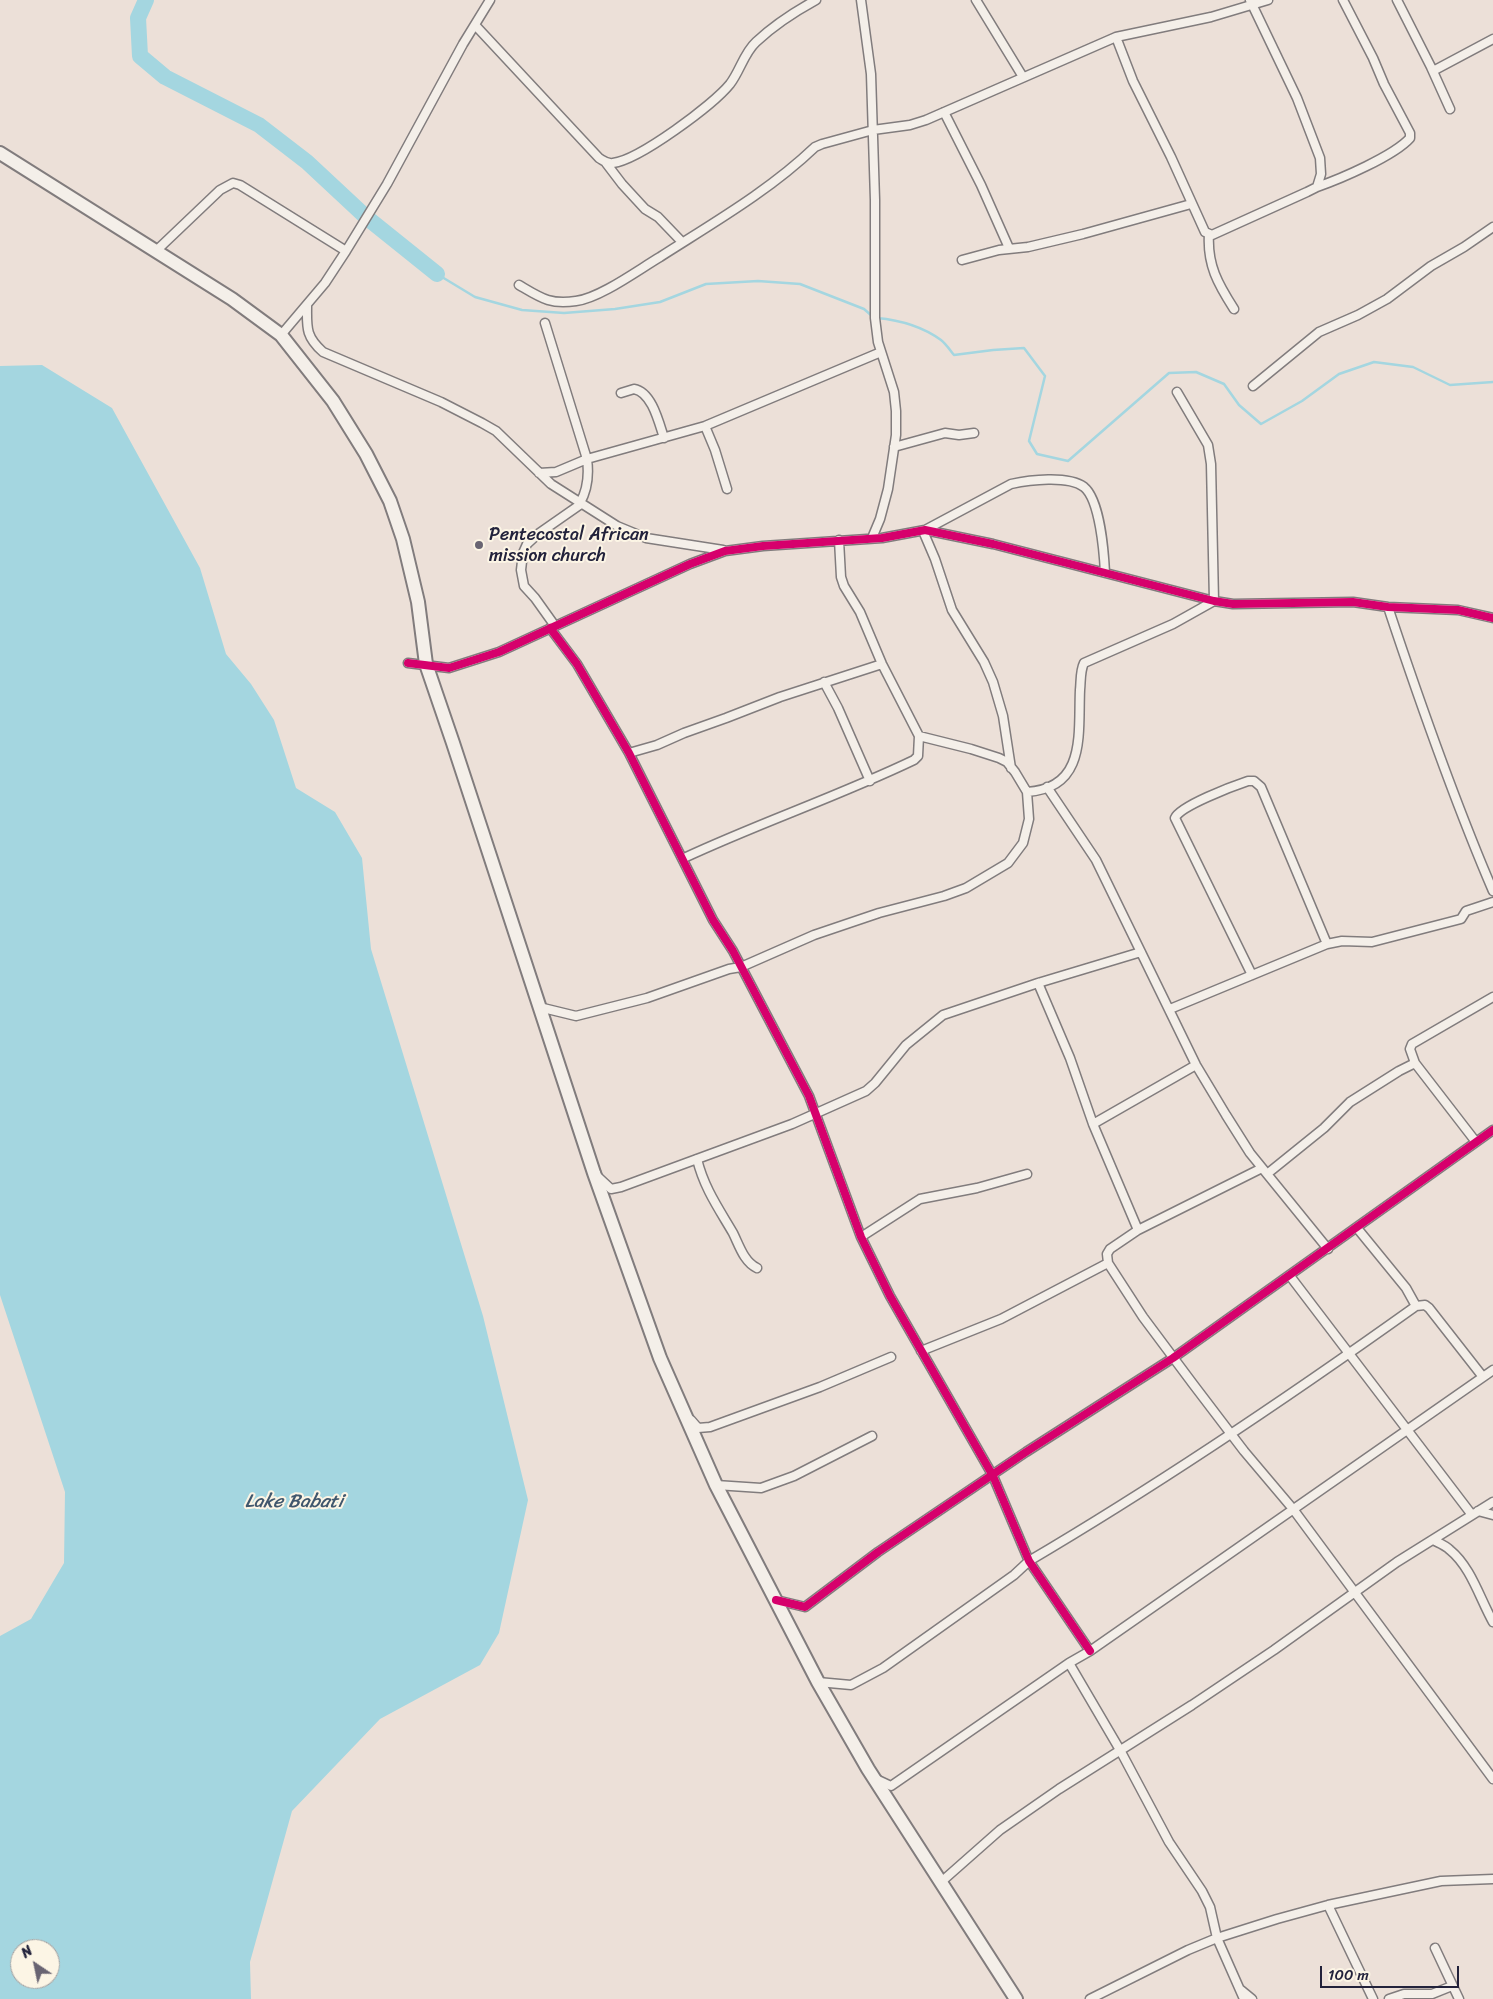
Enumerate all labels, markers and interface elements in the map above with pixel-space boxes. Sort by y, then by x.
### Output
place label: Pentecostal African mission church [489,524,649,566]
marker: Pentecostal African mission church [473,539,485,551]
water label: Lake Babati [245,1491,343,1513]
north arrow [10,1939,60,1989]
text: N [16,1939,38,1965]
scale bar [1323,1956,1462,1988]
text: 100 m [1328,1962,1369,1988]

